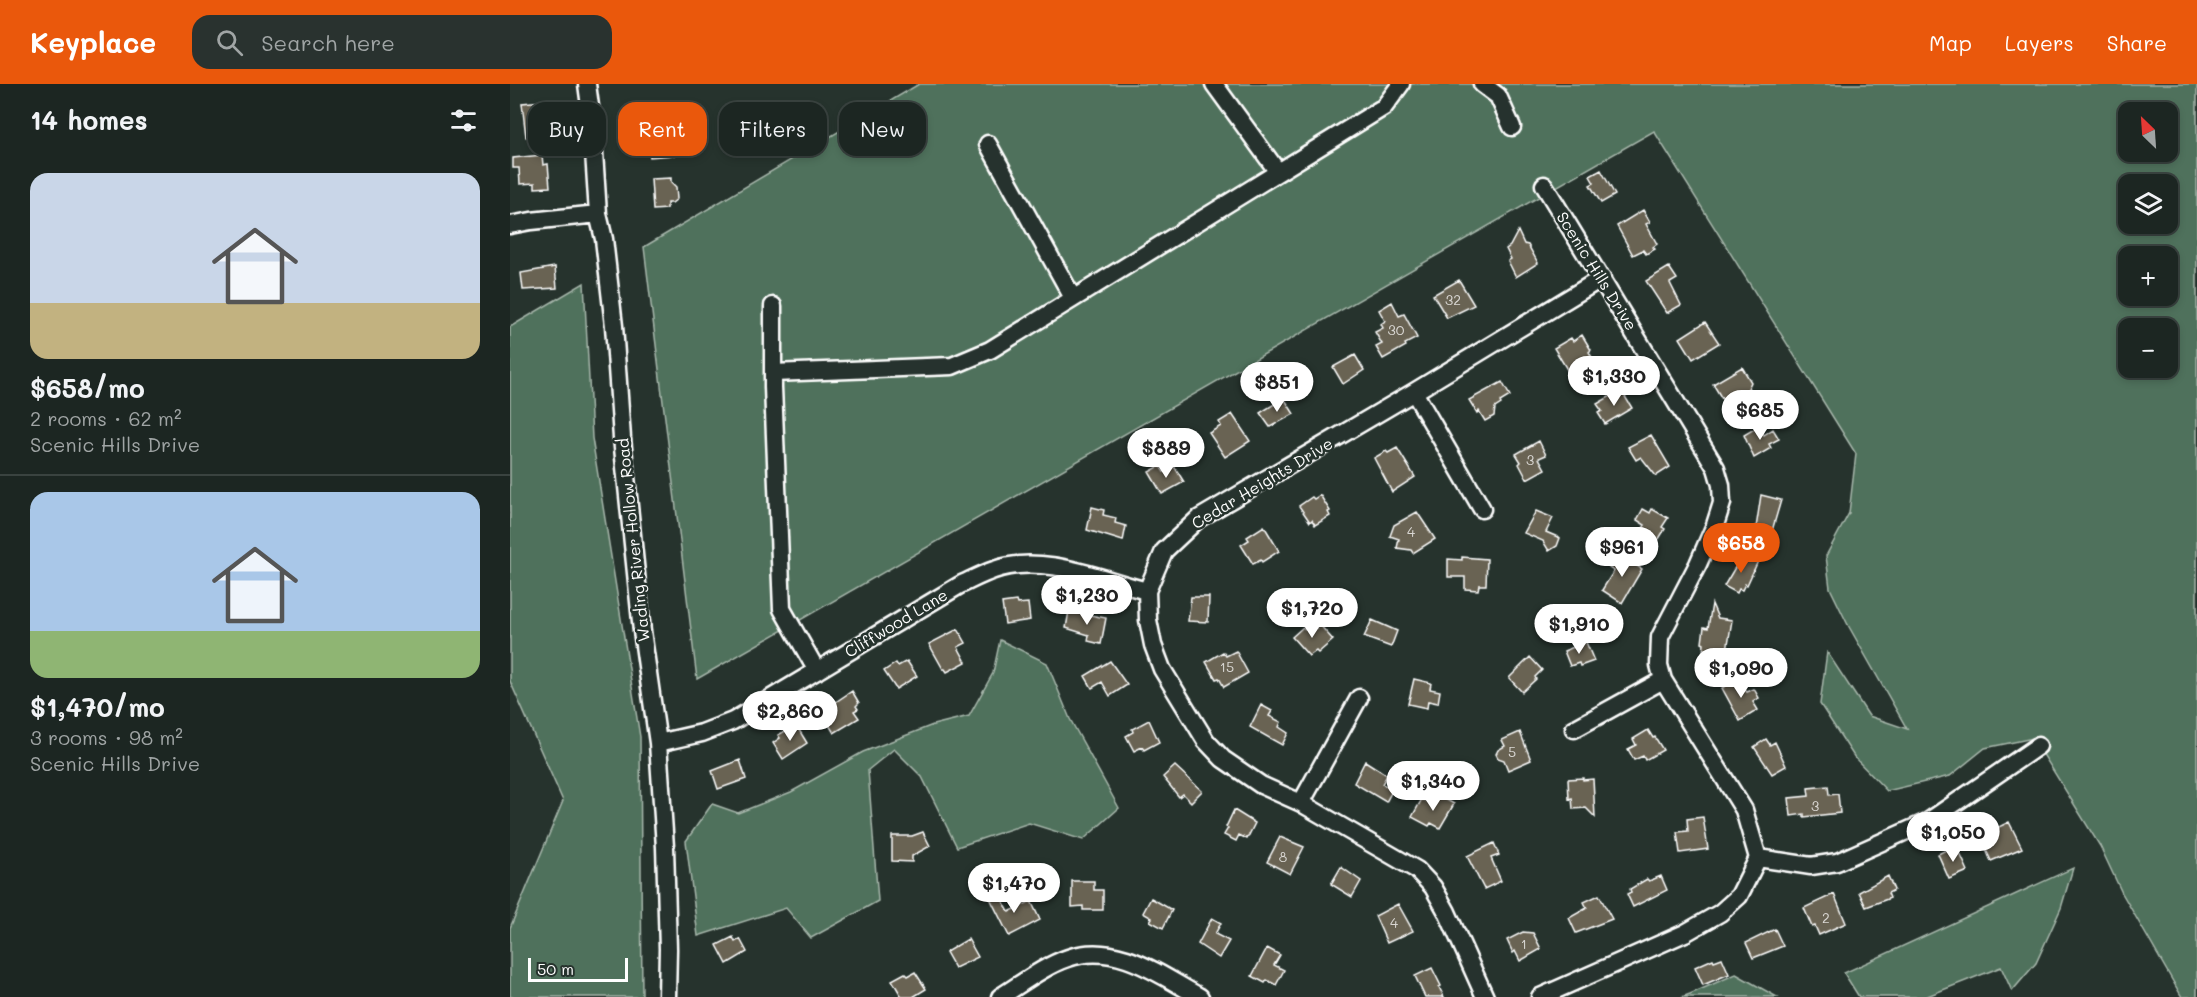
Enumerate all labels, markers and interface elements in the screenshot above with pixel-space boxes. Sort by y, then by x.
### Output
search box [192,15,612,69]
text: Keyplace [30,24,156,60]
icon: search [213,26,246,59]
text: Search here [261,28,395,57]
text: Map [1929,29,1972,56]
text: Layers [2005,29,2074,56]
text: Share [2107,29,2167,56]
chip: Buy [528,102,606,156]
chip: Rent [618,102,707,156]
chip: Filters [719,102,827,156]
chip: New [839,102,926,156]
north arrow [2118,102,2178,162]
map controls [2118,102,2178,378]
text: 14 homes [30,103,148,137]
icon: filters [447,104,480,137]
button: layers [2118,174,2178,234]
street label: Scenic Hills Drive [1552,207,1642,334]
icon: home [201,212,309,320]
button: + [2118,246,2178,306]
house number: 32 [1445,290,1461,309]
button: − [2118,318,2178,378]
house number: 30 [1388,320,1405,339]
pin: $1,330 [1565,356,1663,407]
pin: $851 [1241,362,1313,413]
text: $1,330 [1582,362,1646,388]
text: $851 [1254,368,1300,394]
text: $658/mo [30,371,145,405]
pin: $685 [1724,390,1796,441]
text: $685 [1736,396,1784,422]
text: 2 rooms · 62 m² [30,405,182,431]
pin: $889 [1130,428,1202,479]
text: Scenic Hills Drive [30,431,200,457]
street label: Cedar Heights Drive [1187,432,1336,533]
text: $889 [1141,434,1191,460]
street label: Wading River Hollow Road [611,437,654,643]
house number: 3 [1526,450,1534,469]
house number: 4 [1407,522,1416,541]
pin: $658 [1705,523,1777,574]
pin: $961 [1586,527,1658,578]
text: $658 [1717,529,1765,555]
icon: home [201,531,309,639]
text: $961 [1599,533,1645,559]
pin: $1,230 [1038,575,1136,626]
text: $1,230 [1055,581,1119,607]
street label: Cliffwood Lane [840,584,951,662]
pin: $1,720 [1263,588,1361,639]
text: $1,720 [1281,594,1343,620]
pin: $1,910 [1530,604,1628,655]
text: $1,910 [1548,610,1610,636]
pin: $1,090 [1692,648,1790,699]
text: $1,090 [1708,654,1774,680]
house number: 15 [1220,657,1234,676]
text: $1,470/mo [30,690,165,724]
pin: $2,860 [741,691,839,742]
text: $2,860 [756,697,824,723]
text: 3 rooms · 98 m² [30,724,183,750]
house number: 5 [1508,742,1516,761]
text: Scenic Hills Drive [30,750,200,776]
pin: $1,340 [1384,761,1482,812]
text: $1,340 [1401,767,1465,793]
house number: 3 [1811,796,1819,815]
pin: $1,050 [1904,812,2002,863]
text: $1,050 [1921,818,1985,844]
house number: 8 [1279,847,1287,866]
pin: $1,470 [965,863,1063,914]
text: $1,470 [982,869,1046,895]
house number: 2 [1822,908,1830,927]
house number: 4 [1390,913,1399,932]
house number: 1 [1521,934,1527,953]
scale bar [528,955,628,982]
text: 50 m [537,958,574,979]

